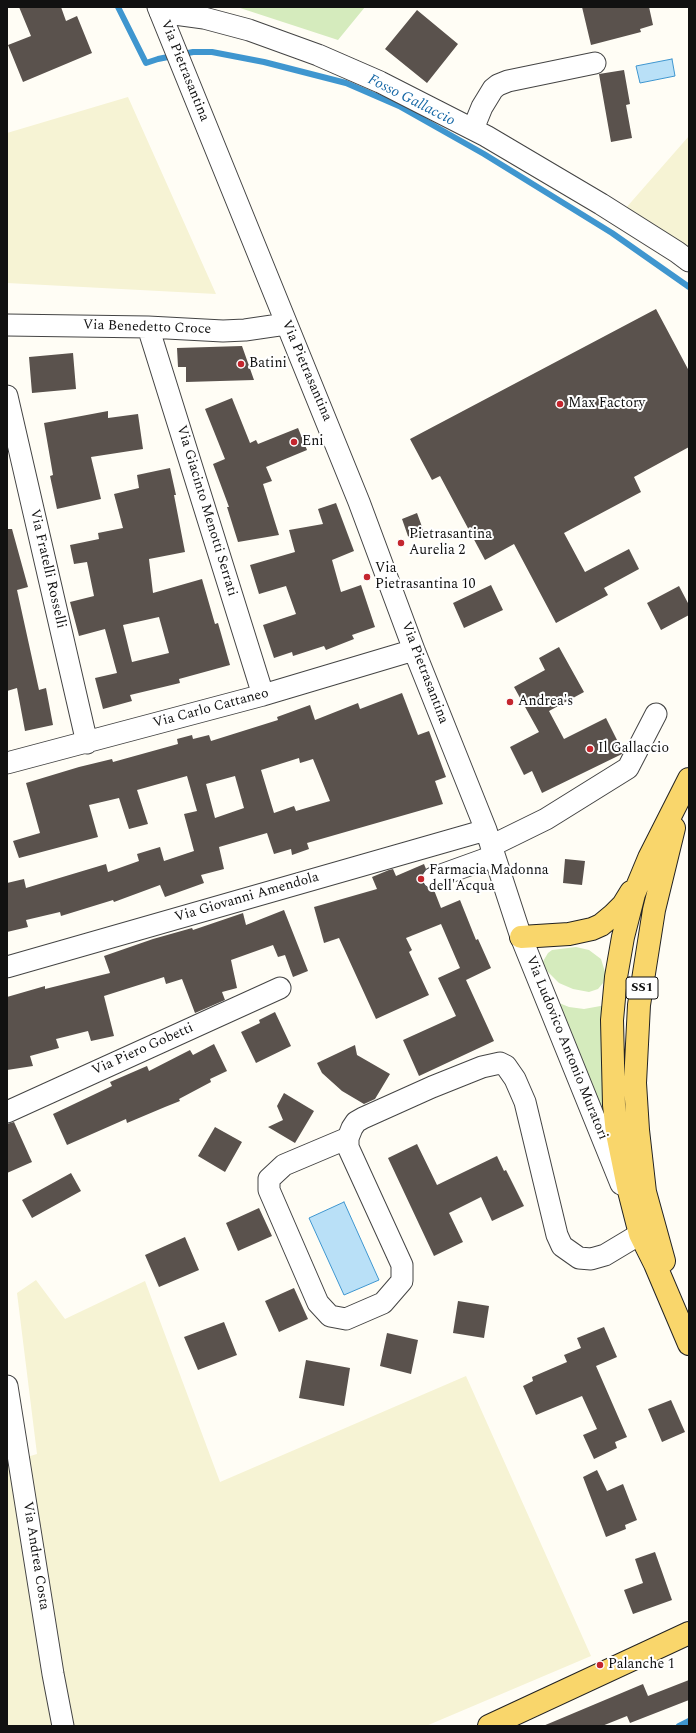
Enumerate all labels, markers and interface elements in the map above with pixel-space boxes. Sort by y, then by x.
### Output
street label: Via Pietrasantina [156,18,212,124]
water label: Fosso Gallaccio [364,71,458,131]
street label: Via Benedetto Croce [82,317,212,339]
street label: Via Pietrasantina [277,318,335,424]
place label: Batini [249,356,287,372]
marker: Batini [236,359,246,369]
place label: Max Factory [568,396,645,412]
marker: Max Factory [555,399,565,409]
street label: Via Giacinto Menotti Serrati [172,423,240,599]
place label: Eni [302,434,324,450]
marker: Eni [289,437,299,447]
street label: Via Fratelli Rosselli [25,508,69,630]
place label: Pietrasantina Aurelia 2 [409,527,492,560]
marker: Pietrasantina Aurelia 2 [396,538,406,548]
place label: Via Pietrasantina 10 [375,561,476,594]
marker: Via Pietrasantina 10 [362,572,372,582]
street label: Via Pietrasantina [397,620,451,726]
street label: Via Carlo Cattaneo [151,685,271,733]
place label: Andrea's [518,694,573,710]
marker: Andrea's [505,697,515,707]
place label: Il Gallaccio [598,741,669,757]
marker: Il Gallaccio [585,744,595,754]
place label: Farmacia Madonna dell'Acqua [429,863,549,896]
street label: Via Giovanni Amendola [173,869,321,927]
marker: Farmacia Madonna dell'Acqua [416,874,426,884]
street label: Via Ludovico Antonio Muratori [521,954,611,1142]
road number: SS1 [626,977,658,999]
street label: Via Piero Gobetti [90,1020,196,1080]
street label: Via Andrea Costa [18,1500,52,1612]
place label: Palanche 1 [608,1657,675,1673]
marker: Palanche 1 [595,1660,605,1670]

